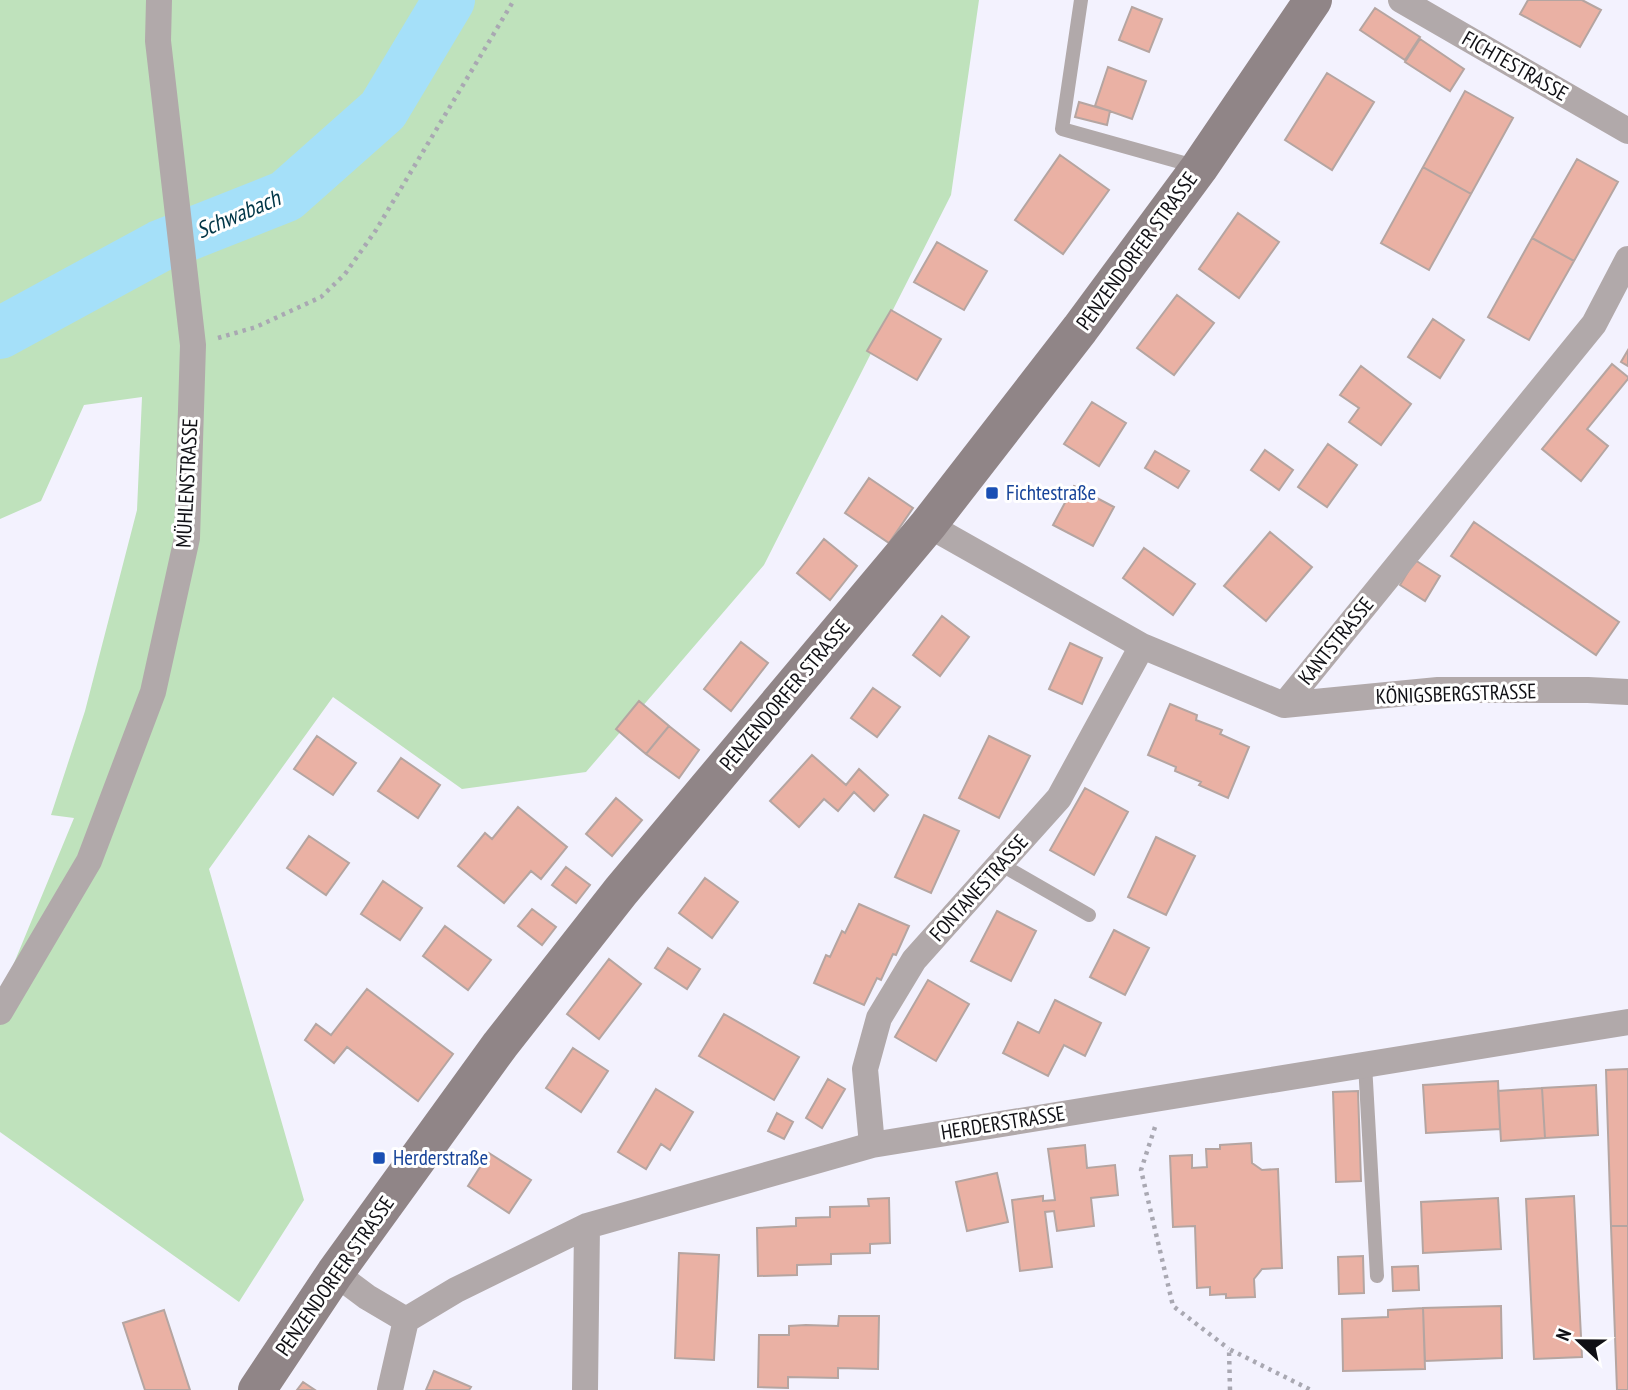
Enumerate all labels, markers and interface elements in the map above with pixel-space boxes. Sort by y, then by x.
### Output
street label: FICHTESTRASSE [1458,24,1573,107]
street label: PENZENDORFER STRASSE [1070,166,1203,335]
water label: Schwabach [191,182,286,244]
street label: MÜHLENSTRASSE [170,418,203,548]
place label: Fichtestraße [1006,479,1096,506]
marker: Fichtestraße [984,485,1000,501]
street label: KANTSTRASSE [1292,591,1379,690]
street label: PENZENDORFER STRASSE [714,614,856,776]
street label: KÖNIGSBERGSTRASSE [1375,677,1537,710]
street label: FONTANESTRASSE [923,829,1034,947]
street label: HERDERSTRASSE [939,1099,1067,1146]
place label: Herderstraße [393,1144,488,1171]
marker: Herderstraße [371,1150,387,1166]
street label: PENZENDORFER STRASSE [269,1191,400,1361]
north arrow [1544,1306,1614,1376]
text: N [1550,1325,1576,1344]

